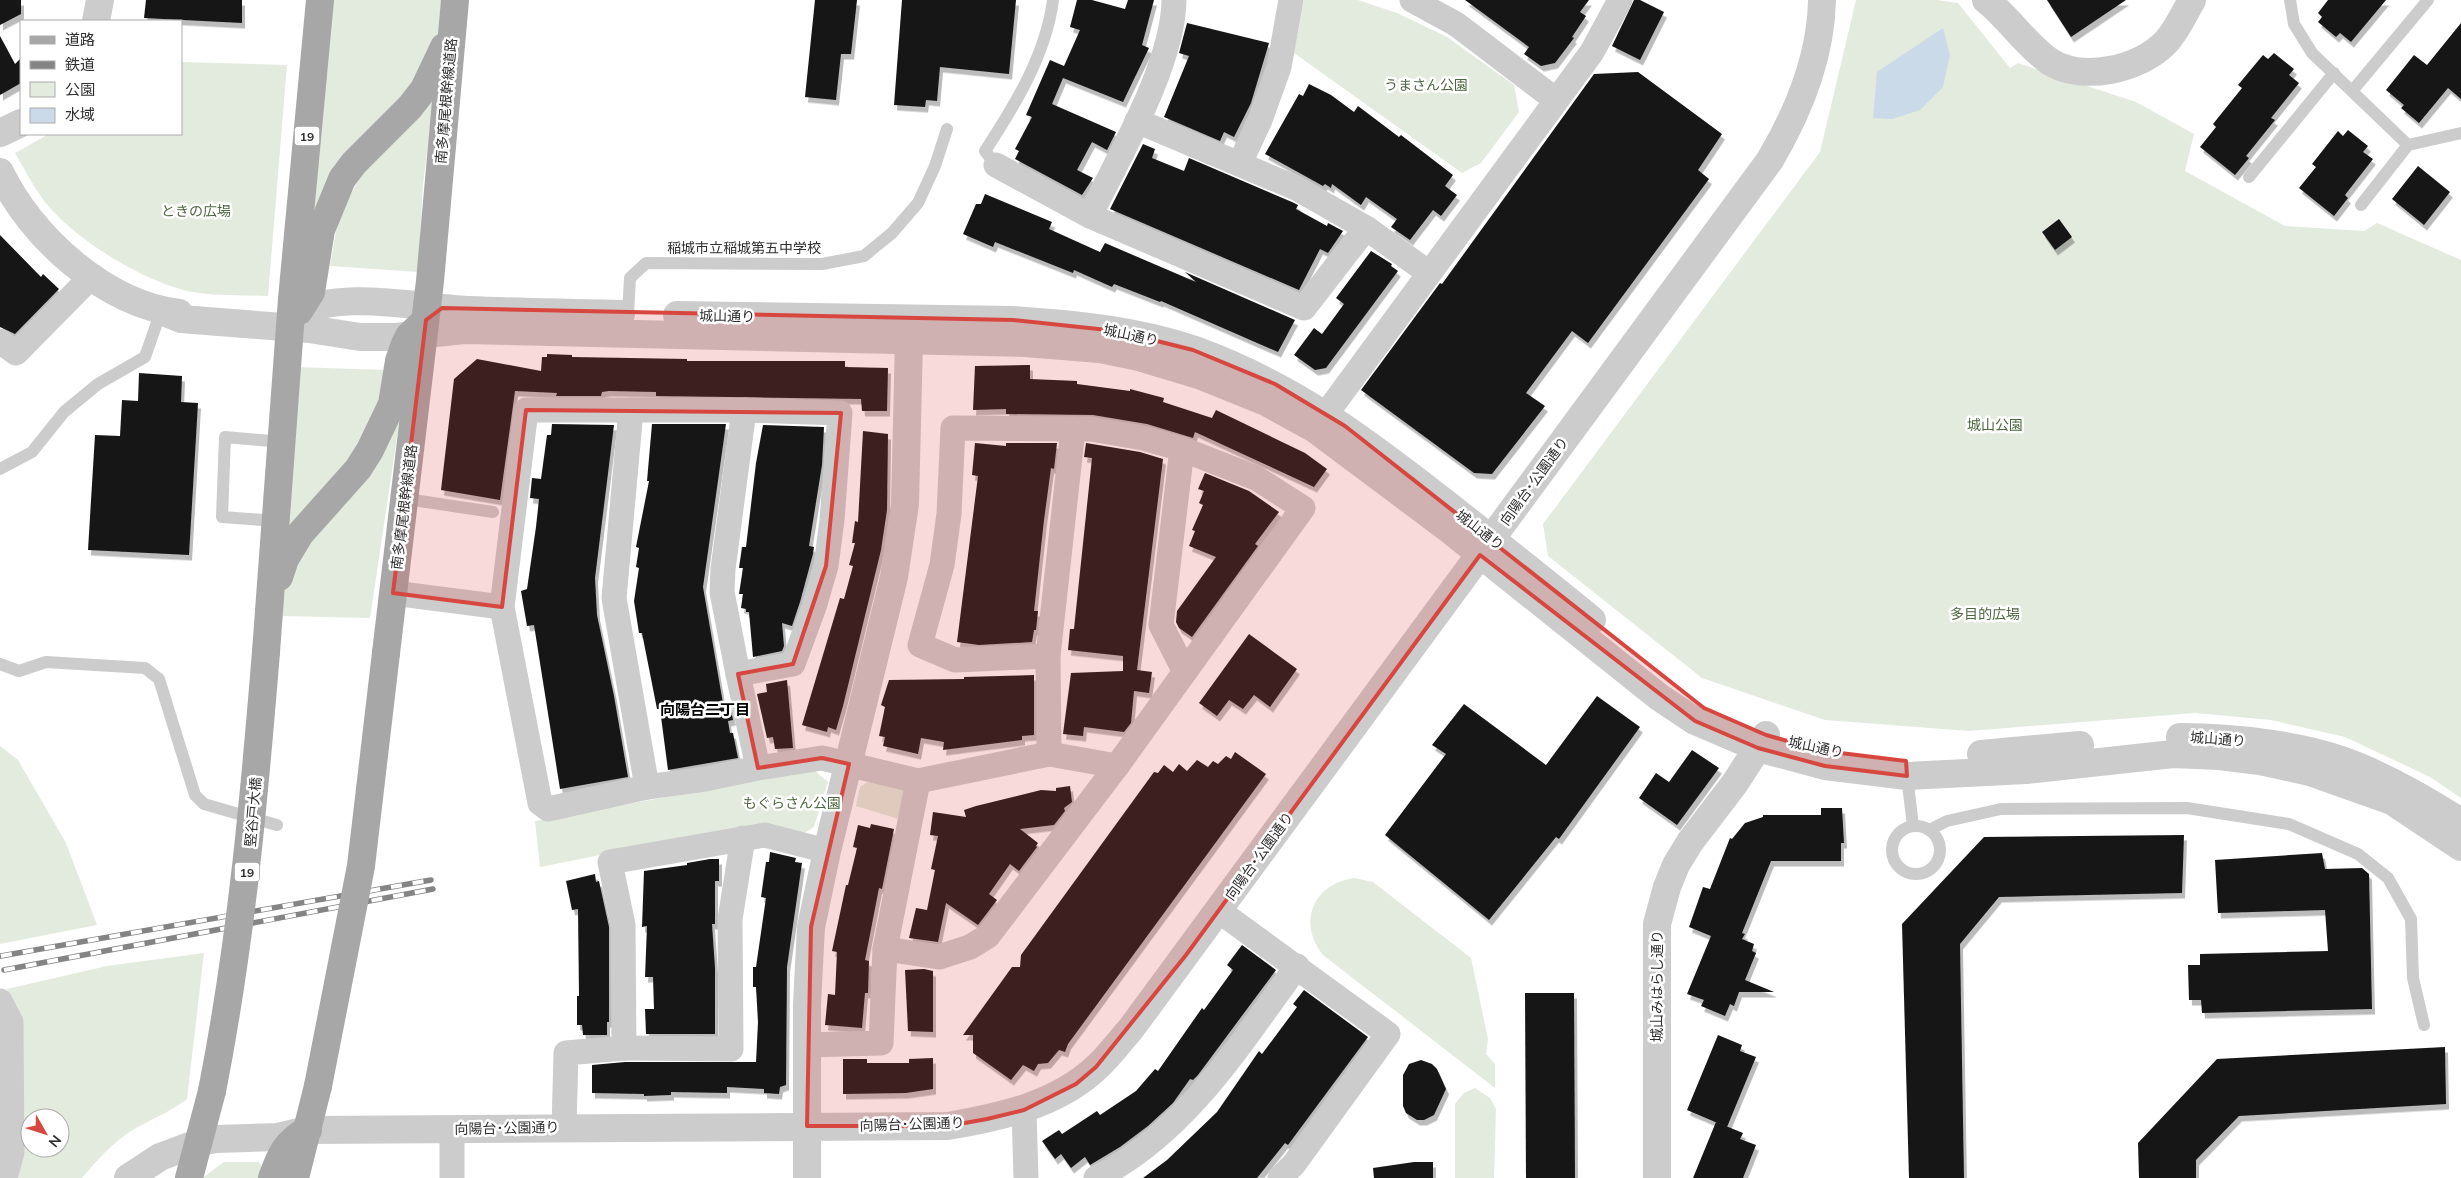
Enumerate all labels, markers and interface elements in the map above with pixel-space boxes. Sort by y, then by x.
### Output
legend [20,20,182,135]
text: 道路 [65,30,95,49]
street label: 南多摩尾根幹線道路 [432,37,460,165]
text: 鉄道 [65,55,95,74]
park label: うまさん公園 [1384,76,1468,94]
text: 公園 [65,80,95,99]
text: 水域 [65,105,95,124]
road number: 19 [294,126,320,146]
park label: ときの広場 [161,202,231,220]
street label: 稲城市立稲城第五中学校 [667,239,821,257]
street label: 城山通り [699,307,755,325]
street label: 城山通り [1102,320,1160,350]
park label: 城山公園 [1967,416,2023,434]
street label: 向陽台･公園通り [1496,433,1572,529]
street label: 南多摩尾根幹線道路 [387,443,421,571]
street label: 城山通り [1452,506,1508,554]
park label: 多目的広場 [1950,605,2020,623]
district label: 向陽台二丁目 [660,700,750,719]
street label: 城山通り [2189,728,2247,750]
street label: 城山通り [1787,732,1845,762]
street label: 竪谷戸大橋 [241,776,265,848]
park label: もぐらさん公園 [743,794,841,812]
street label: 向陽台･公園通り [1221,808,1297,904]
road number: 19 [234,862,260,882]
street label: 城山みはらし通り [1648,930,1666,1042]
north arrow [20,1108,70,1158]
street label: 向陽台･公園通り [859,1113,965,1135]
street label: 向陽台･公園通り [454,1118,560,1138]
text: N [45,1131,65,1151]

